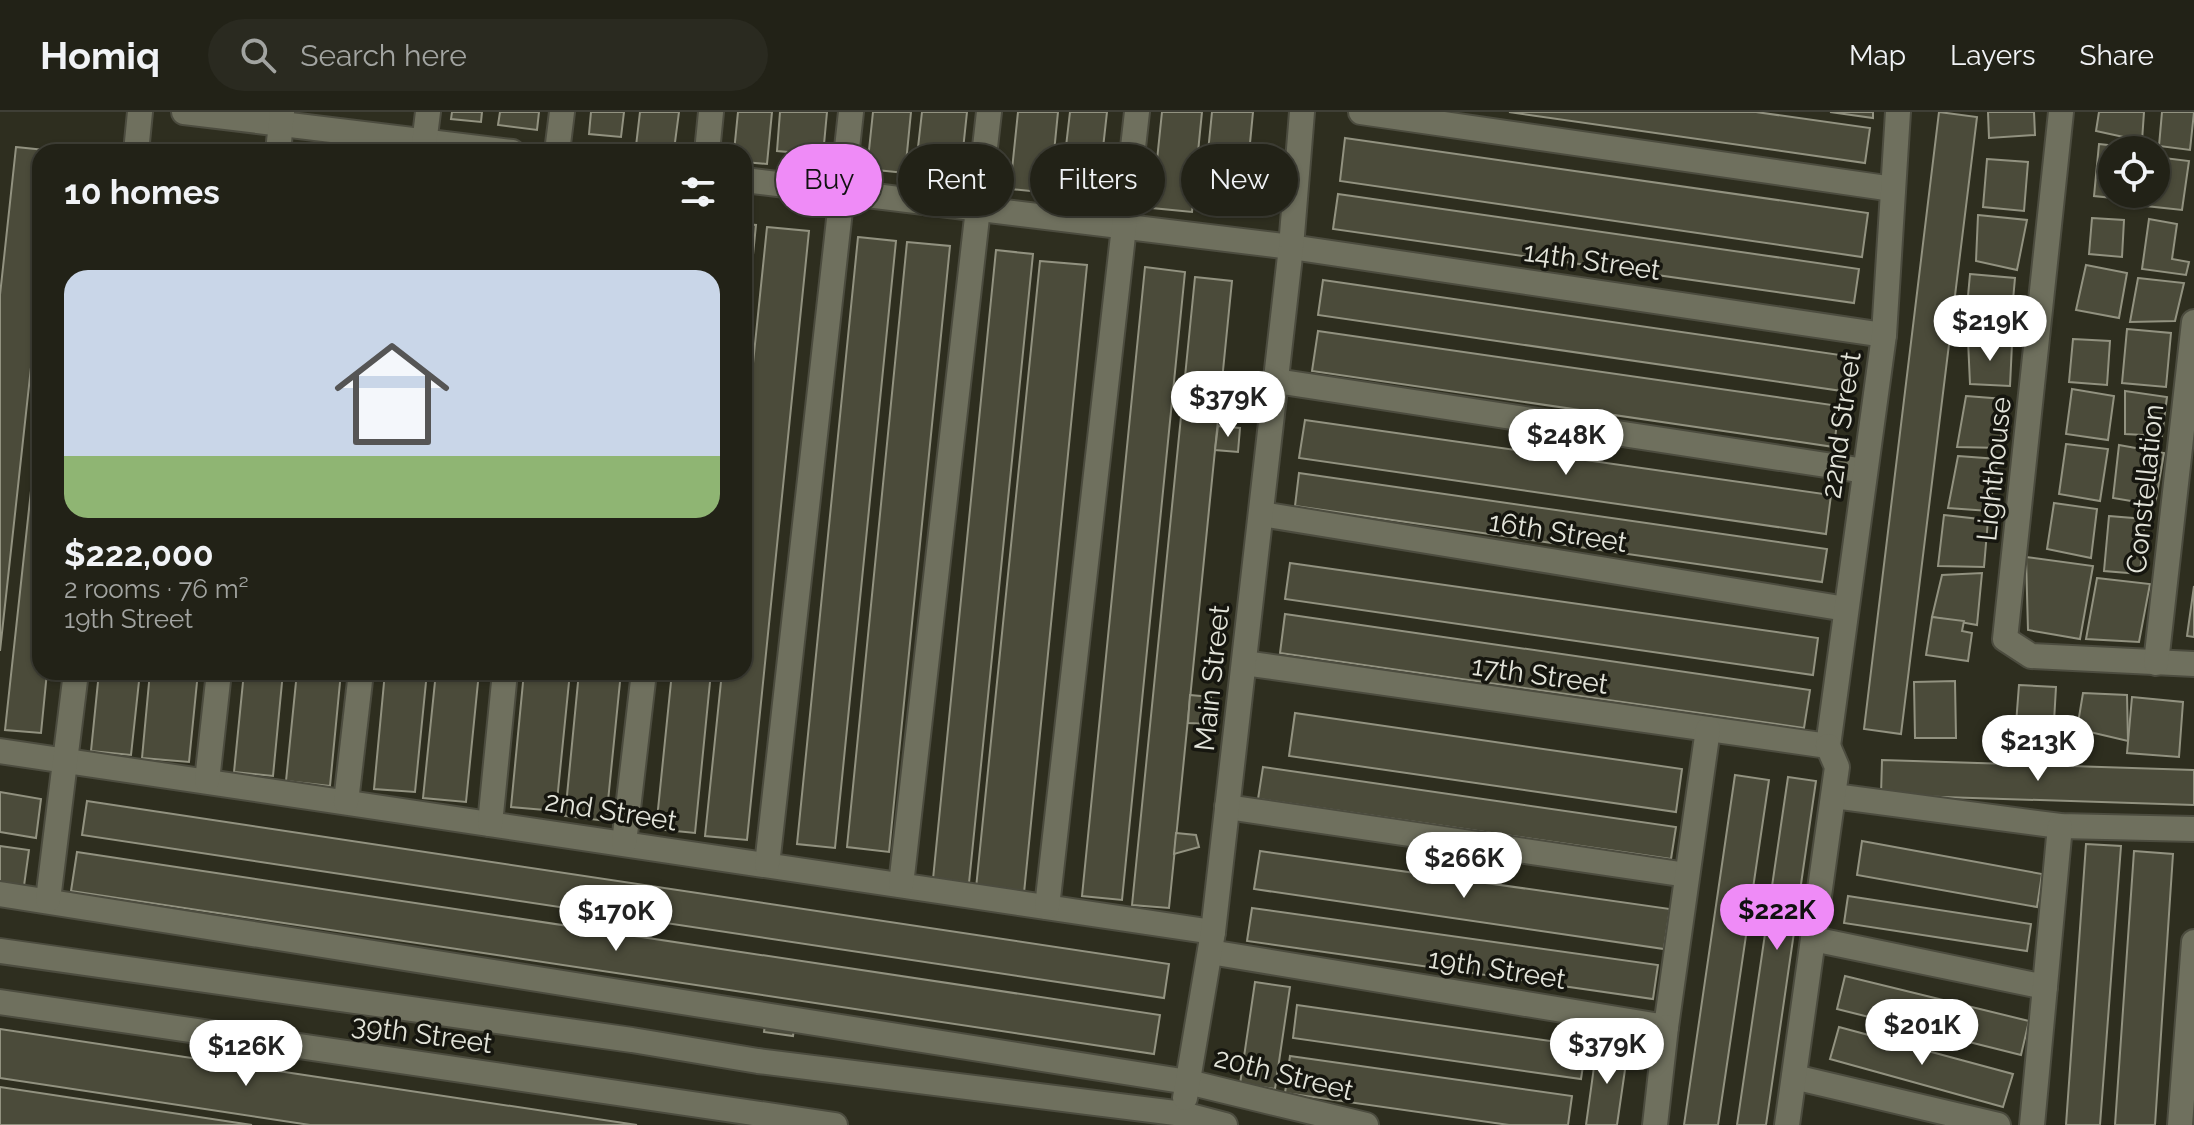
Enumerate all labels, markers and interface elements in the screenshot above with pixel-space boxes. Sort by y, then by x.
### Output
search box [208,19,768,91]
text: Homiq [40,33,160,78]
icon: search [236,33,280,77]
text: Search here [300,38,467,73]
text: Map [1849,39,1906,72]
text: Layers [1950,39,2036,72]
text: Share [2080,39,2154,72]
map controls [2098,136,2170,208]
button: locate [2098,136,2170,208]
chip: Buy [776,144,882,216]
chip: Rent [898,144,1014,216]
chip: Filters [1030,144,1165,216]
chip: New [1181,144,1298,216]
icon: filters [676,170,720,214]
text: 10 homes [64,172,220,212]
street label: 14th Street [1521,235,1663,287]
pin: $219K [1934,295,2046,363]
text: $219K [1952,306,2028,336]
icon: home [320,322,464,466]
street label: 22nd Street [1814,349,1868,500]
pin: $379K [1172,371,1284,439]
text: $379K [1189,382,1267,412]
street label: Lighthouse [1970,395,2018,543]
street label: Constellation [2120,403,2170,575]
pin: $248K [1510,409,1622,477]
text: $248K [1526,420,1606,450]
street label: 16th Street [1487,505,1630,559]
text: $222,000 [64,534,214,574]
text: 2 rooms · 76 m² [64,574,249,604]
street label: Main Street [1188,603,1236,753]
text: 19th Street [64,604,193,634]
street label: 17th Street [1470,649,1611,701]
pin: $213K [1982,715,2094,783]
text: $213K [2000,726,2076,756]
street label: 2nd Street [543,784,680,838]
pin: $266K [1408,832,1520,900]
text: $266K [1424,843,1504,873]
pin: $222K [1721,884,1833,952]
pin: $170K [560,885,672,953]
text: $222K [1738,895,1816,925]
text: $170K [577,896,655,926]
street label: 19th Street [1426,942,1569,996]
pin: $201K [1866,999,1978,1067]
street label: 39th Street [349,1008,495,1060]
text: $201K [1883,1010,1961,1040]
pin: $379K [1551,1018,1663,1086]
pin: $126K [190,1020,302,1088]
text: $379K [1568,1029,1646,1059]
text: $126K [207,1031,285,1061]
street label: 20th Street [1211,1041,1358,1107]

